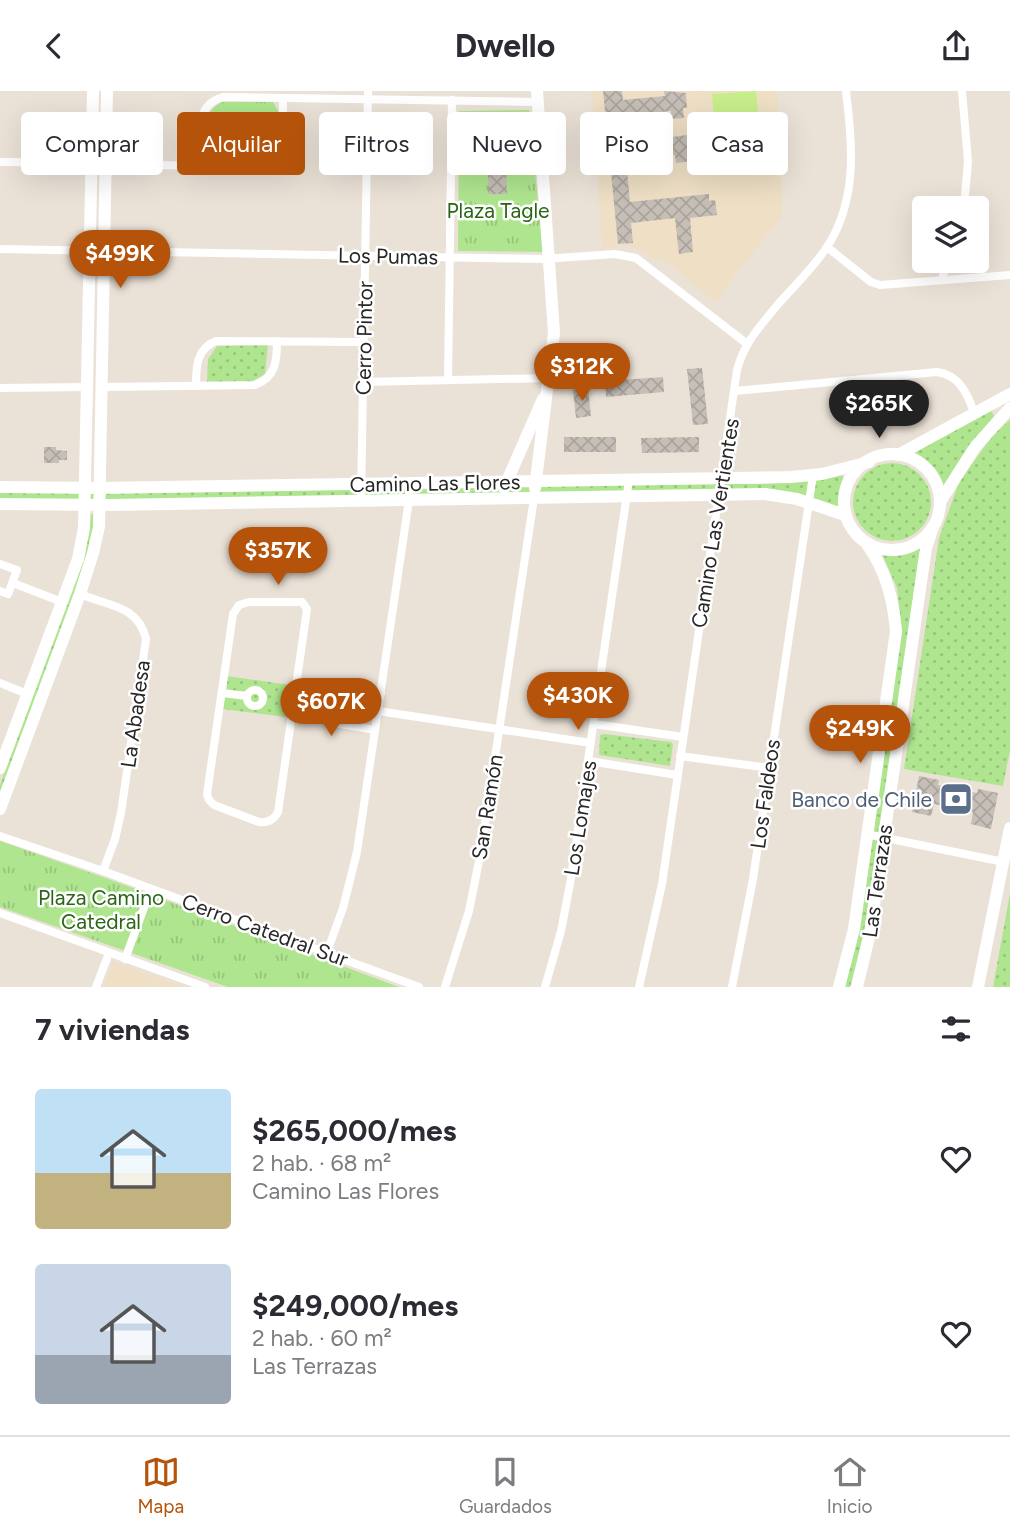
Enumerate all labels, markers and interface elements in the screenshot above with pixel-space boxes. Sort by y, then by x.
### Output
icon: back [35,27,73,65]
text: Dwello [455,27,555,65]
icon: share [937,27,975,65]
chip: Comprar [21,112,163,175]
chip: Alquilar [177,112,305,175]
chip: Filtros [319,112,433,175]
chip: Nuevo [447,112,566,175]
chip: Piso [580,112,673,175]
chip: Casa [687,112,788,175]
map controls [912,196,989,273]
button: layers [912,196,989,273]
park label: Plaza Tagle [446,198,550,223]
pin: $499K [71,231,169,290]
text: $499K [85,239,155,267]
street label: Los Pumas [338,243,438,269]
street label: Cerro Pintor [351,281,377,395]
pin: $312K [533,343,631,403]
text: $312K [550,352,614,380]
pin: $265K [830,381,928,440]
text: $265K [845,389,913,417]
street label: Camino Las Vertientes [686,416,744,630]
street label: Camino Las Flores [349,469,521,497]
pin: $357K [229,527,327,587]
text: $357K [245,536,312,564]
street label: La Abadesa [115,659,155,769]
pin: $430K [529,673,627,732]
pin: $607K [282,679,380,738]
text: $430K [543,681,613,709]
text: $607K [296,687,366,715]
pin: $249K [811,705,909,765]
text: $249K [825,714,895,742]
street label: Los Faldeos [745,738,785,850]
street label: San Ramón [466,753,508,861]
street label: Los Lomajes [559,758,601,878]
bank icon: Banco de Chile [937,780,975,818]
place label: Banco de Chile [791,787,932,812]
street label: Las Terrazas [857,823,897,939]
park label: Plaza Camino Catedral [38,885,164,934]
street label: Cerro Catedral Sur [178,888,352,972]
icon: filters [937,1010,975,1048]
text: 7 viviendas [35,1011,189,1048]
text: $265,000/mes [252,1112,457,1149]
icon: home [91,1117,175,1201]
icon: heart [937,1140,975,1178]
text: 2 hab. · 68 m² [252,1149,391,1177]
text: Camino Las Flores [252,1177,439,1205]
text: $249,000/mes [252,1287,458,1324]
icon: home [91,1292,175,1376]
icon: heart [937,1315,975,1353]
text: 2 hab. · 60 m² [252,1324,392,1352]
text: Las Terrazas [252,1352,377,1380]
tab: Mapa [137,1453,184,1518]
tab: Guardados [459,1453,552,1518]
tab: Inicio [827,1453,873,1518]

